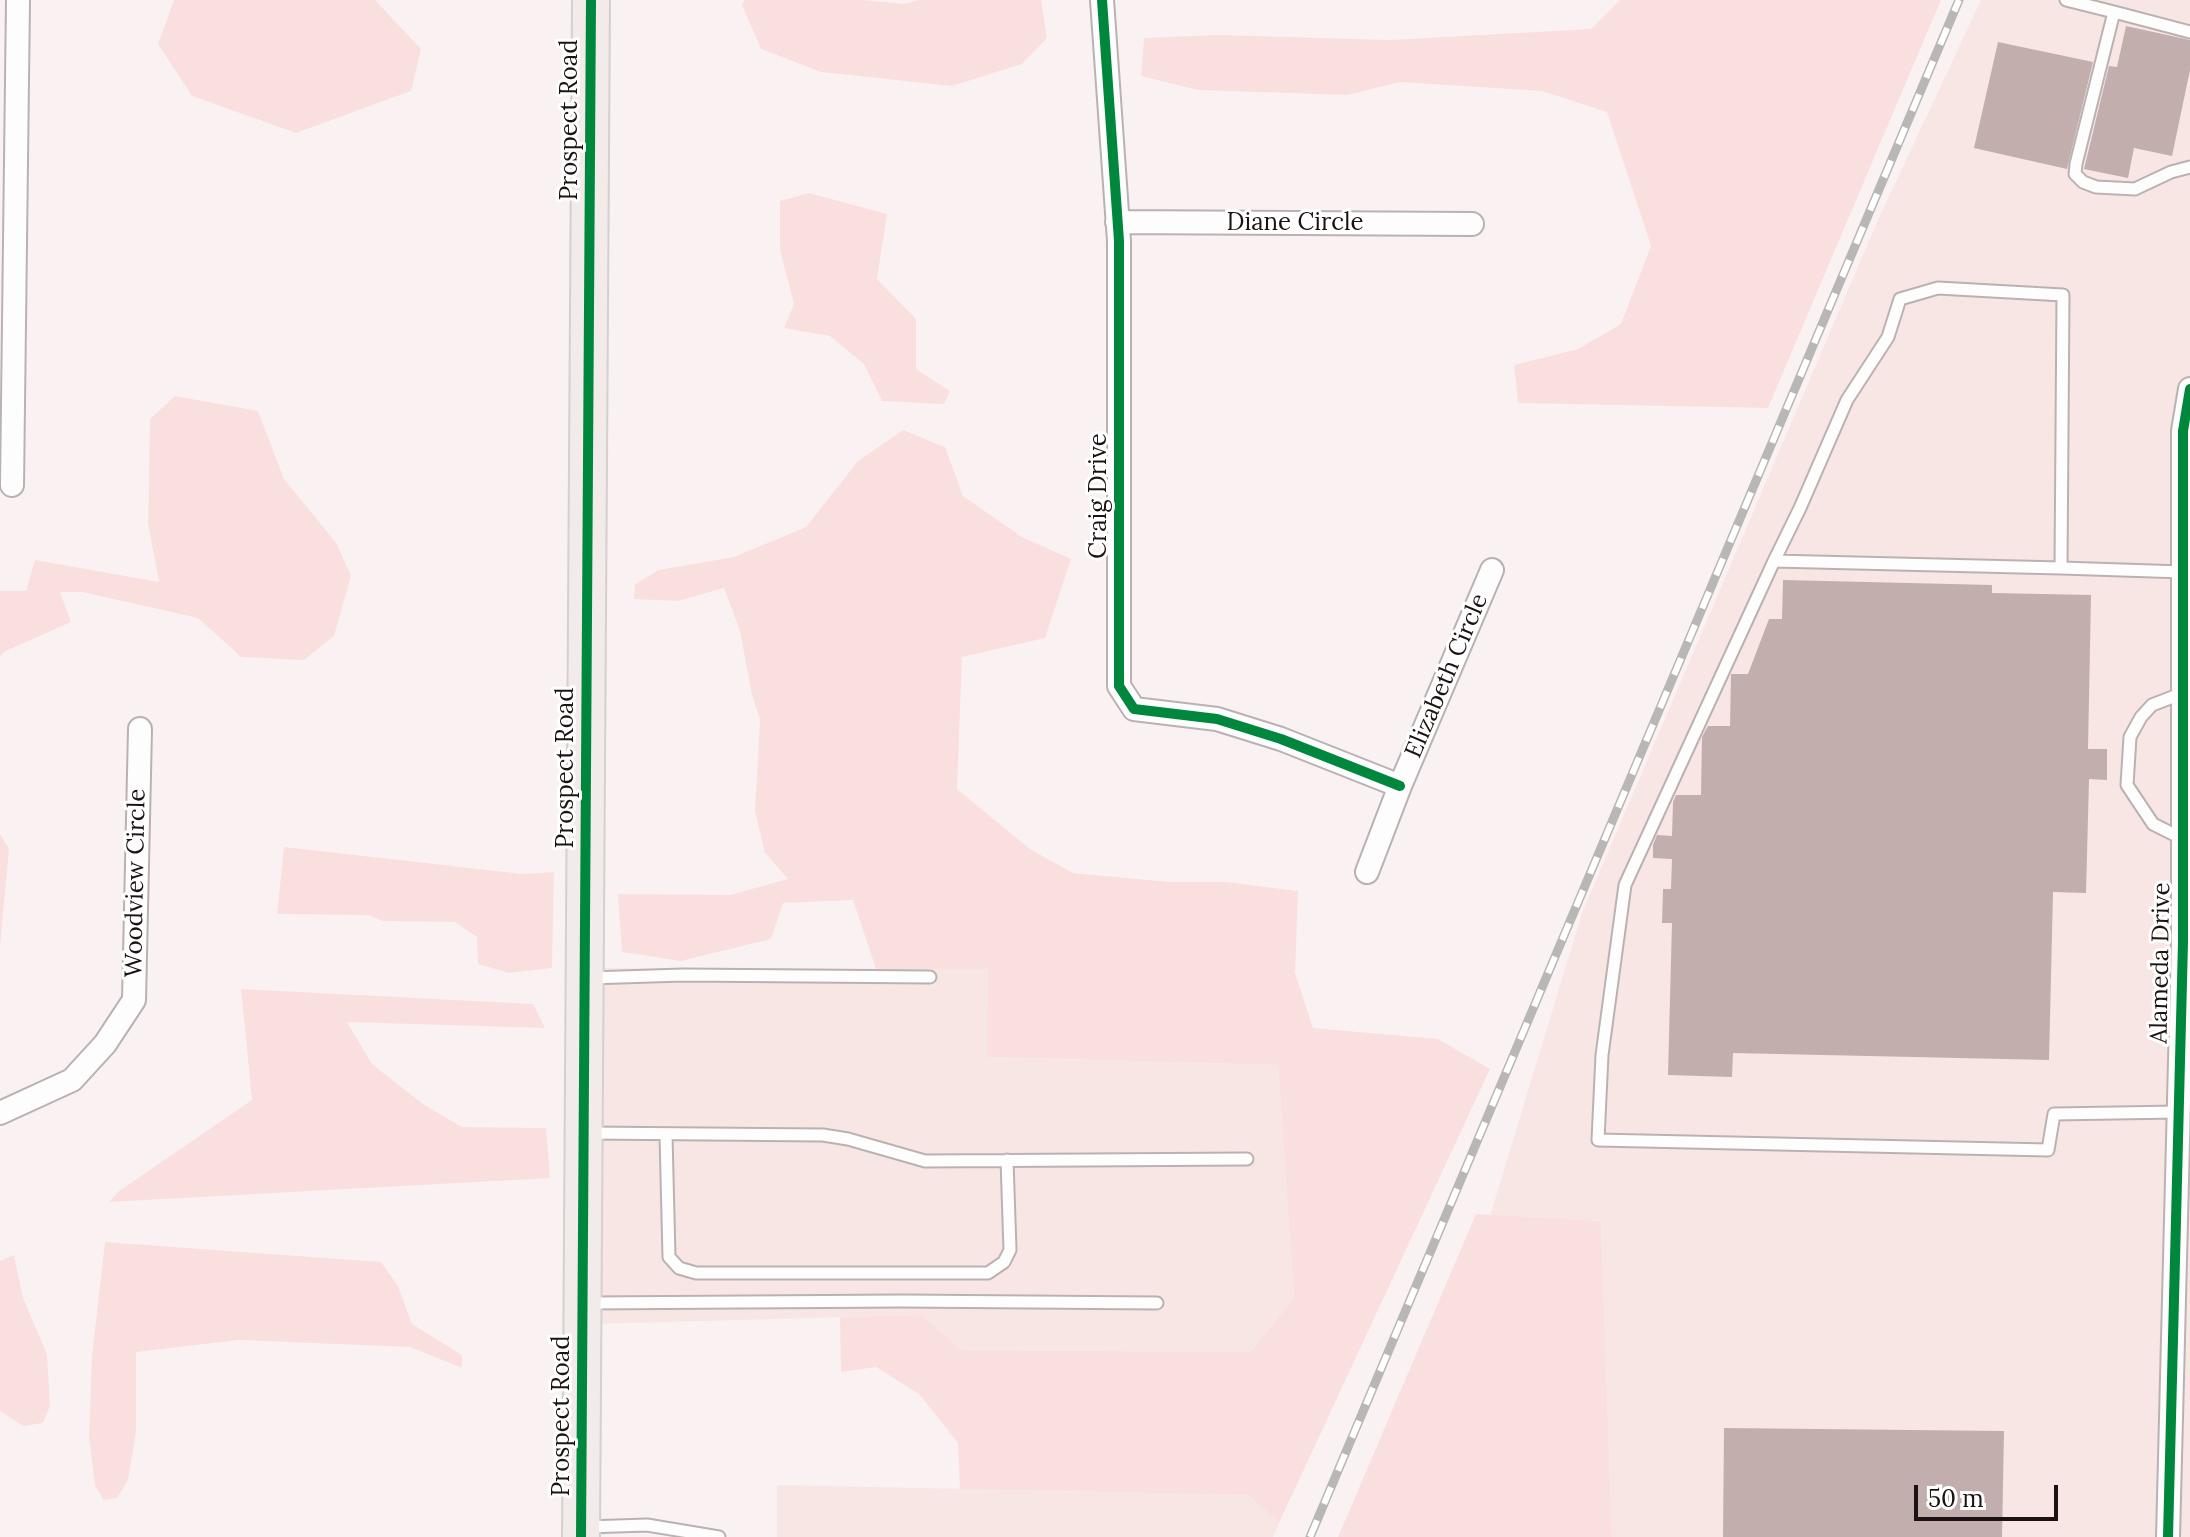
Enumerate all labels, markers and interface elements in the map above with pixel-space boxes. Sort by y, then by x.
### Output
street label: Prospect Road [556,39,584,201]
street label: Diane Circle [1227,209,1363,237]
street label: Craig Drive [1085,433,1113,559]
street label: Elizabeth Circle [1399,590,1495,762]
street label: Prospect Road [552,687,580,849]
street label: Woodview Circle [120,788,152,978]
street label: Alameda Drive [2145,882,2177,1044]
street label: Prospect Road [548,1335,576,1497]
scale bar [1918,1469,2062,1519]
text: 50 m [1928,1483,1984,1514]

